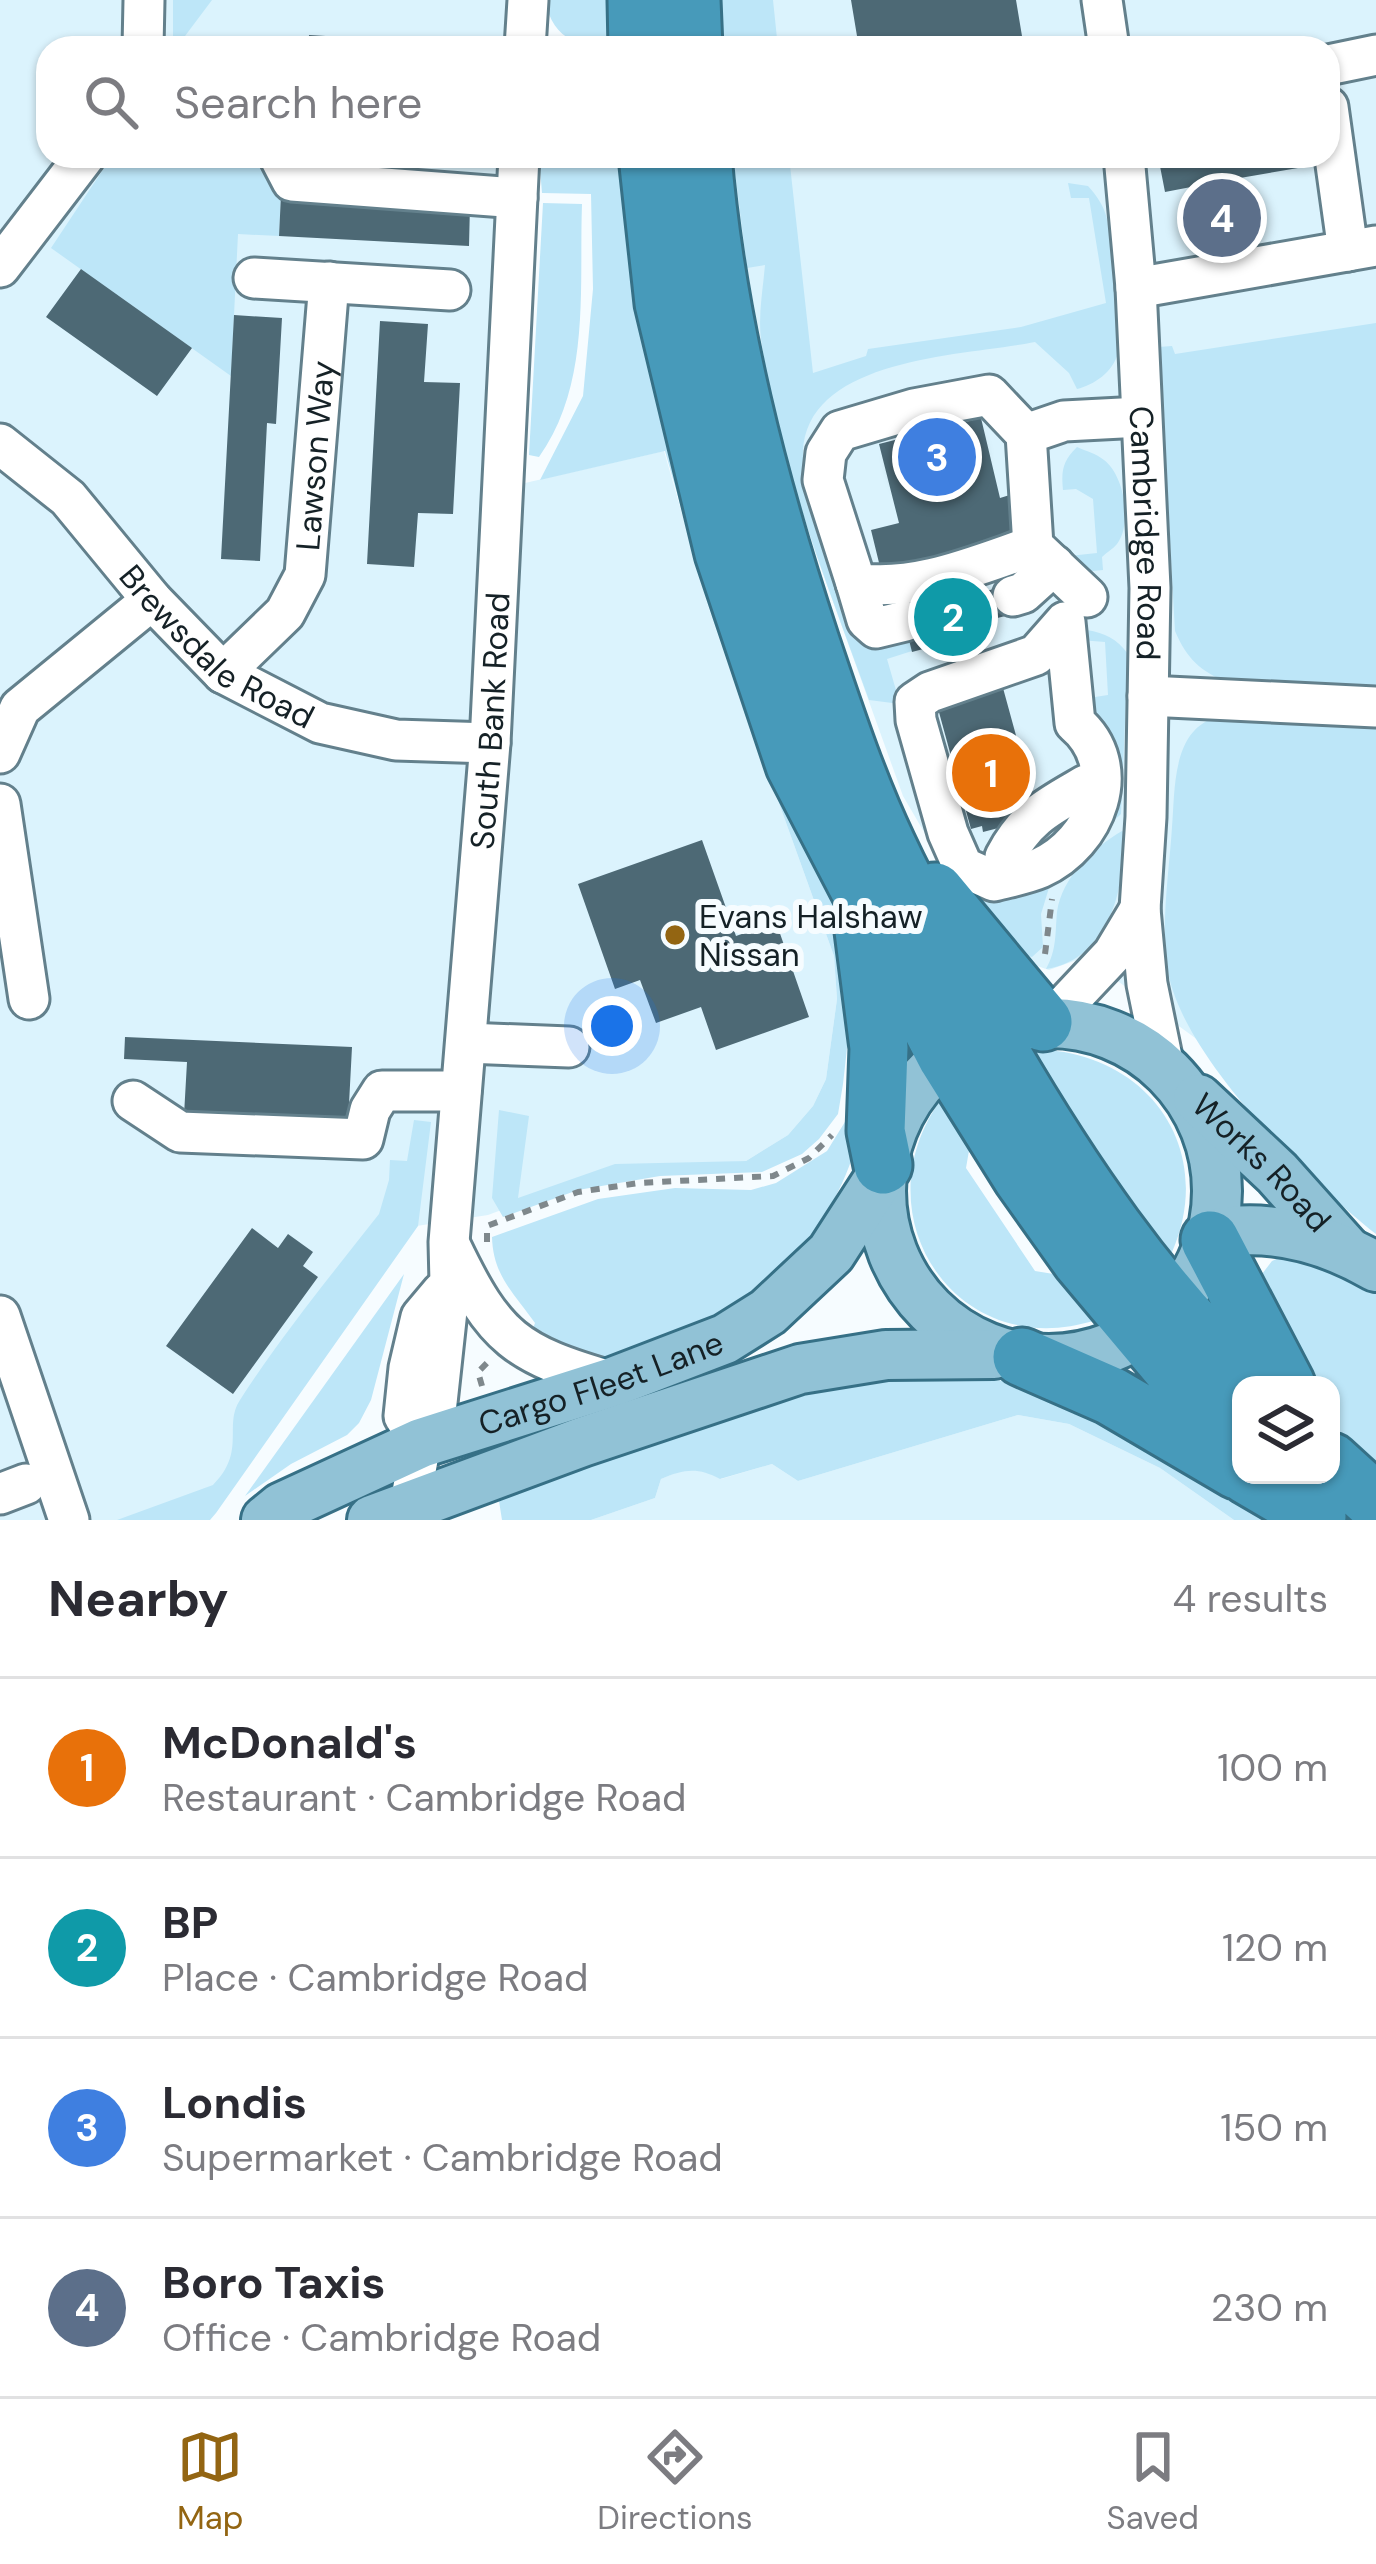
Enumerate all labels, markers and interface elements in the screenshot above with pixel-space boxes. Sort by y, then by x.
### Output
search box [36,36,1340,168]
icon: search [78,69,144,135]
text: Search here [174,73,422,132]
pin: 4 [1183,173,1261,263]
street label: Lawson Way [286,359,344,552]
street label: Cambridge Road [1120,405,1171,661]
pin: 3 [898,412,976,502]
street label: Brewsdale Road [110,556,322,738]
pin: 2 [914,572,992,662]
street label: South Bank Road [460,591,519,851]
pin: 1 [952,728,1030,818]
place label: Evans Halshaw Nissan [699,895,923,976]
marker: Evans Halshaw Nissan [662,922,688,948]
your location [582,996,642,1056]
street label: Works Road [1183,1084,1340,1241]
street label: Cargo Fleet Lane [473,1321,729,1445]
map controls [1232,1376,1340,1484]
button: layers [1232,1376,1340,1484]
text: Nearby [48,1565,229,1632]
text: 4 results [1173,1573,1328,1624]
text: McDonald's [162,1713,417,1772]
text: 1 [80,1742,94,1793]
text: 100 m [1217,1742,1328,1793]
text: Restaurant · Cambridge Road [162,1772,686,1823]
text: BP [162,1893,218,1952]
text: 2 [76,1922,98,1973]
text: 120 m [1222,1922,1328,1973]
text: Place · Cambridge Road [162,1952,588,2003]
text: Londis [162,2073,307,2132]
text: 3 [75,2102,99,2153]
text: 150 m [1220,2102,1328,2153]
text: Supermarket · Cambridge Road [162,2132,723,2183]
text: Boro Taxis [162,2253,386,2312]
text: 4 [74,2282,100,2333]
text: 230 m [1211,2282,1328,2333]
text: Office · Cambridge Road [162,2312,601,2363]
tab: Map [177,2424,243,2539]
tab: Directions [597,2424,753,2539]
tab: Saved [1107,2424,1199,2539]

